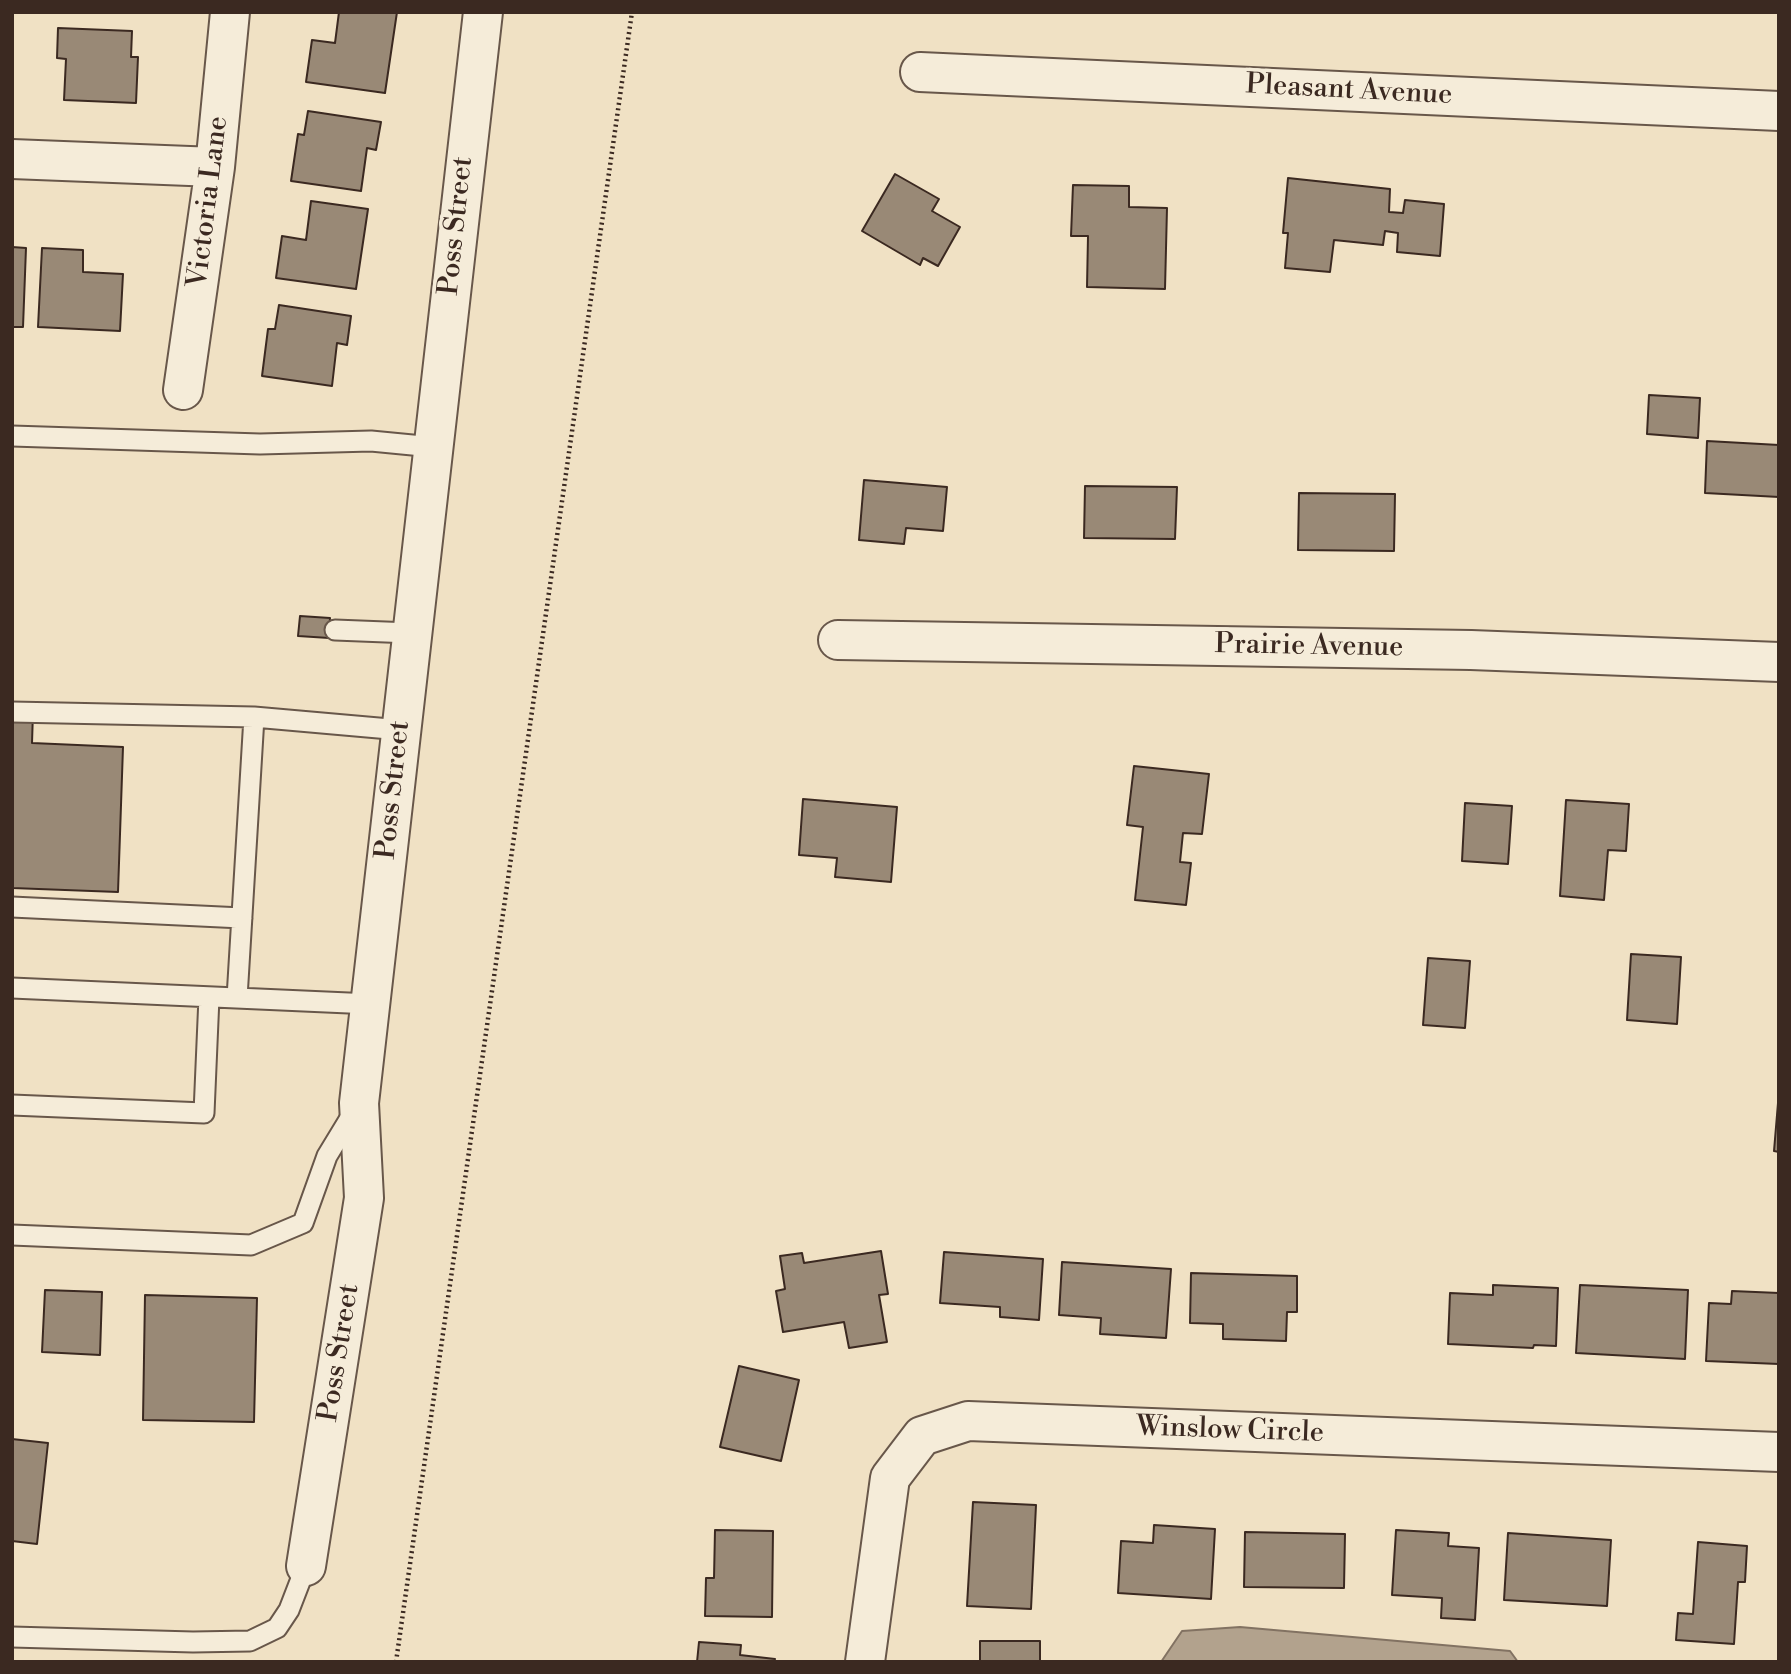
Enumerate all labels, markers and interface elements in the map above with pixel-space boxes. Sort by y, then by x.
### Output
street label: Pleasant Avenue [1245,69,1453,113]
street label: Victoria Lane [182,114,236,290]
street label: Poss Street [433,155,481,297]
street label: Prairie Avenue [1214,629,1404,665]
street label: Poss Street [370,719,418,861]
street label: Poss Street [313,1282,367,1424]
street label: Winslow Circle [1136,1411,1324,1451]

